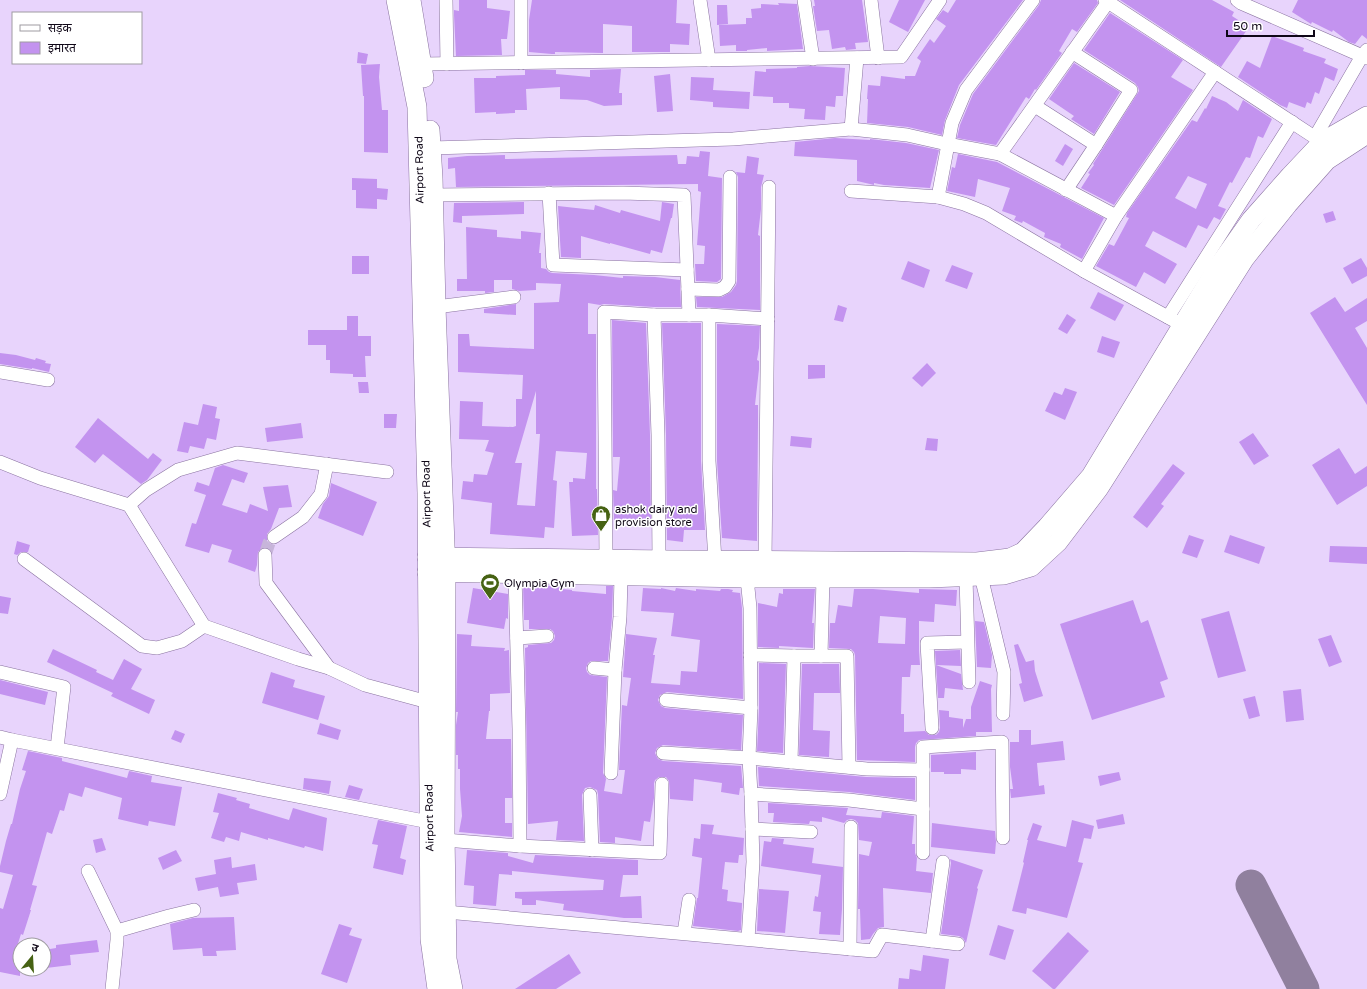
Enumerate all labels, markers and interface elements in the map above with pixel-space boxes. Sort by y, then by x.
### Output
legend [12,12,142,64]
scale bar [1227,12,1314,38]
text: 50 m [1233,19,1262,33]
text: सड़क [48,21,73,35]
text: इमारत [48,41,77,55]
street label: Airport Road [412,136,427,204]
street label: Airport Road [419,460,434,528]
place label: ashok dairy and provision store [615,503,697,529]
shop icon: ashok dairy and provision store [590,504,612,532]
sports icon: Olympia Gym [479,572,501,600]
place label: Olympia Gym [504,577,575,590]
street label: Airport Road [422,784,437,852]
north arrow [12,937,52,977]
text: उ [30,941,41,955]

